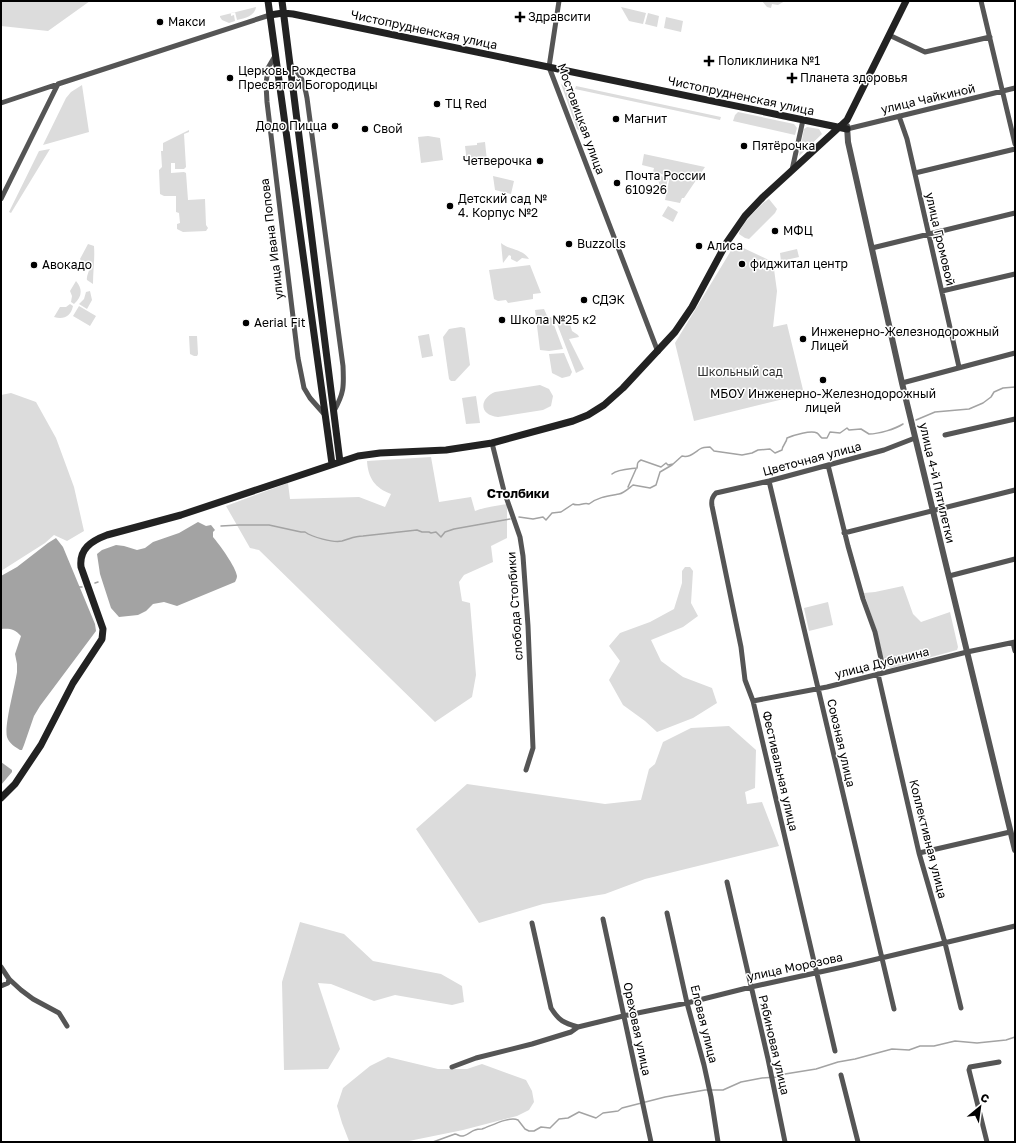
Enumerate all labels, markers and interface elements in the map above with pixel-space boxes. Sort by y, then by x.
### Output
street label: Чистопрудненская улица [349,7,499,52]
place label: Здравсити [528,9,591,24]
marker: Здравсити [515,12,525,22]
place label: Макси [168,14,206,29]
marker: Макси [155,17,165,27]
place label: Поликлиника №1 [718,53,820,68]
marker: Поликлиника №1 [703,55,715,67]
street label: Мостовицкая улица [554,61,609,176]
place label: Церковь Рождества Пресвятой Богородицы [238,63,378,92]
place label: Планета здоровья [800,70,908,85]
marker: Церковь Рождества Пресвятой Богородицы [225,73,235,83]
street label: Чистопрудненская улица [666,73,816,118]
marker: Планета здоровья [787,73,797,83]
street label: улица Чайкиной [879,80,977,117]
place label: ТЦ Red [445,96,487,111]
marker: ТЦ Red [432,99,442,109]
place label: Магнит [624,111,667,126]
marker: Магнит [611,114,621,124]
place label: Додо Пицца [256,118,327,133]
marker: Додо Пицца [330,121,340,131]
place label: Свой [373,121,402,136]
marker: Свой [360,124,370,134]
place label: Пятёрочка [752,138,815,153]
marker: Пятёрочка [739,141,749,151]
place label: Четверочка [463,153,532,168]
marker: Четверочка [535,156,545,166]
place label: Почта России 610926 [625,168,706,197]
street label: улица Ивана Попова [257,178,286,301]
marker: Почта России 610926 [612,178,622,188]
place label: Детский сад № 4. Корпус №2 [458,191,547,220]
street label: улица Громовой [922,191,959,287]
marker: Детский сад № 4. Корпус №2 [445,201,455,211]
place label: МФЦ [783,223,813,238]
marker: МФЦ [770,226,780,236]
place label: Buzzolls [577,236,626,251]
place label: Алиса [707,238,743,253]
marker: Buzzolls [564,239,574,249]
marker: Алиса [694,241,704,251]
place label: фиджитал центр [750,256,848,271]
place label: Авокадо [42,257,92,272]
marker: фиджитал центр [737,259,747,269]
marker: Авокадо [29,260,39,270]
place label: СДЭК [592,292,626,307]
marker: СДЭК [579,295,589,305]
place label: Школа №25 к2 [510,312,596,327]
place label: Aerial Fit [254,315,306,330]
marker: Школа №25 к2 [497,315,507,325]
marker: Aerial Fit [241,318,251,328]
place label: Инженерно-Железнодорожный Лицей [811,324,999,353]
marker: Инженерно-Железнодорожный Лицей [798,334,808,344]
park label: Школьный сад [697,364,783,379]
marker: МБОУ Инженерно-Железнодорожный лицей [818,375,828,385]
place label: МБОУ Инженерно-Железнодорожный лицей [710,386,936,415]
street label: улица 4-й Пятилетки [916,421,959,545]
street label: Цветочная улица [761,438,863,479]
district label: Столбики [487,485,549,501]
street label: слобода Столбики [503,551,526,661]
street label: улица Дубинина [833,644,931,681]
street label: Союзная улица [824,697,859,788]
street label: Фестивальная улица [759,709,802,833]
street label: Коллективная улица [906,778,951,900]
street label: улица Морозова [746,949,844,984]
street label: Ореховая улица [620,981,655,1077]
street label: Еловая улица [688,983,721,1065]
street label: Рябиновая улица [756,993,793,1096]
north arrow [960,1087,1000,1127]
text: С [979,1090,992,1105]

